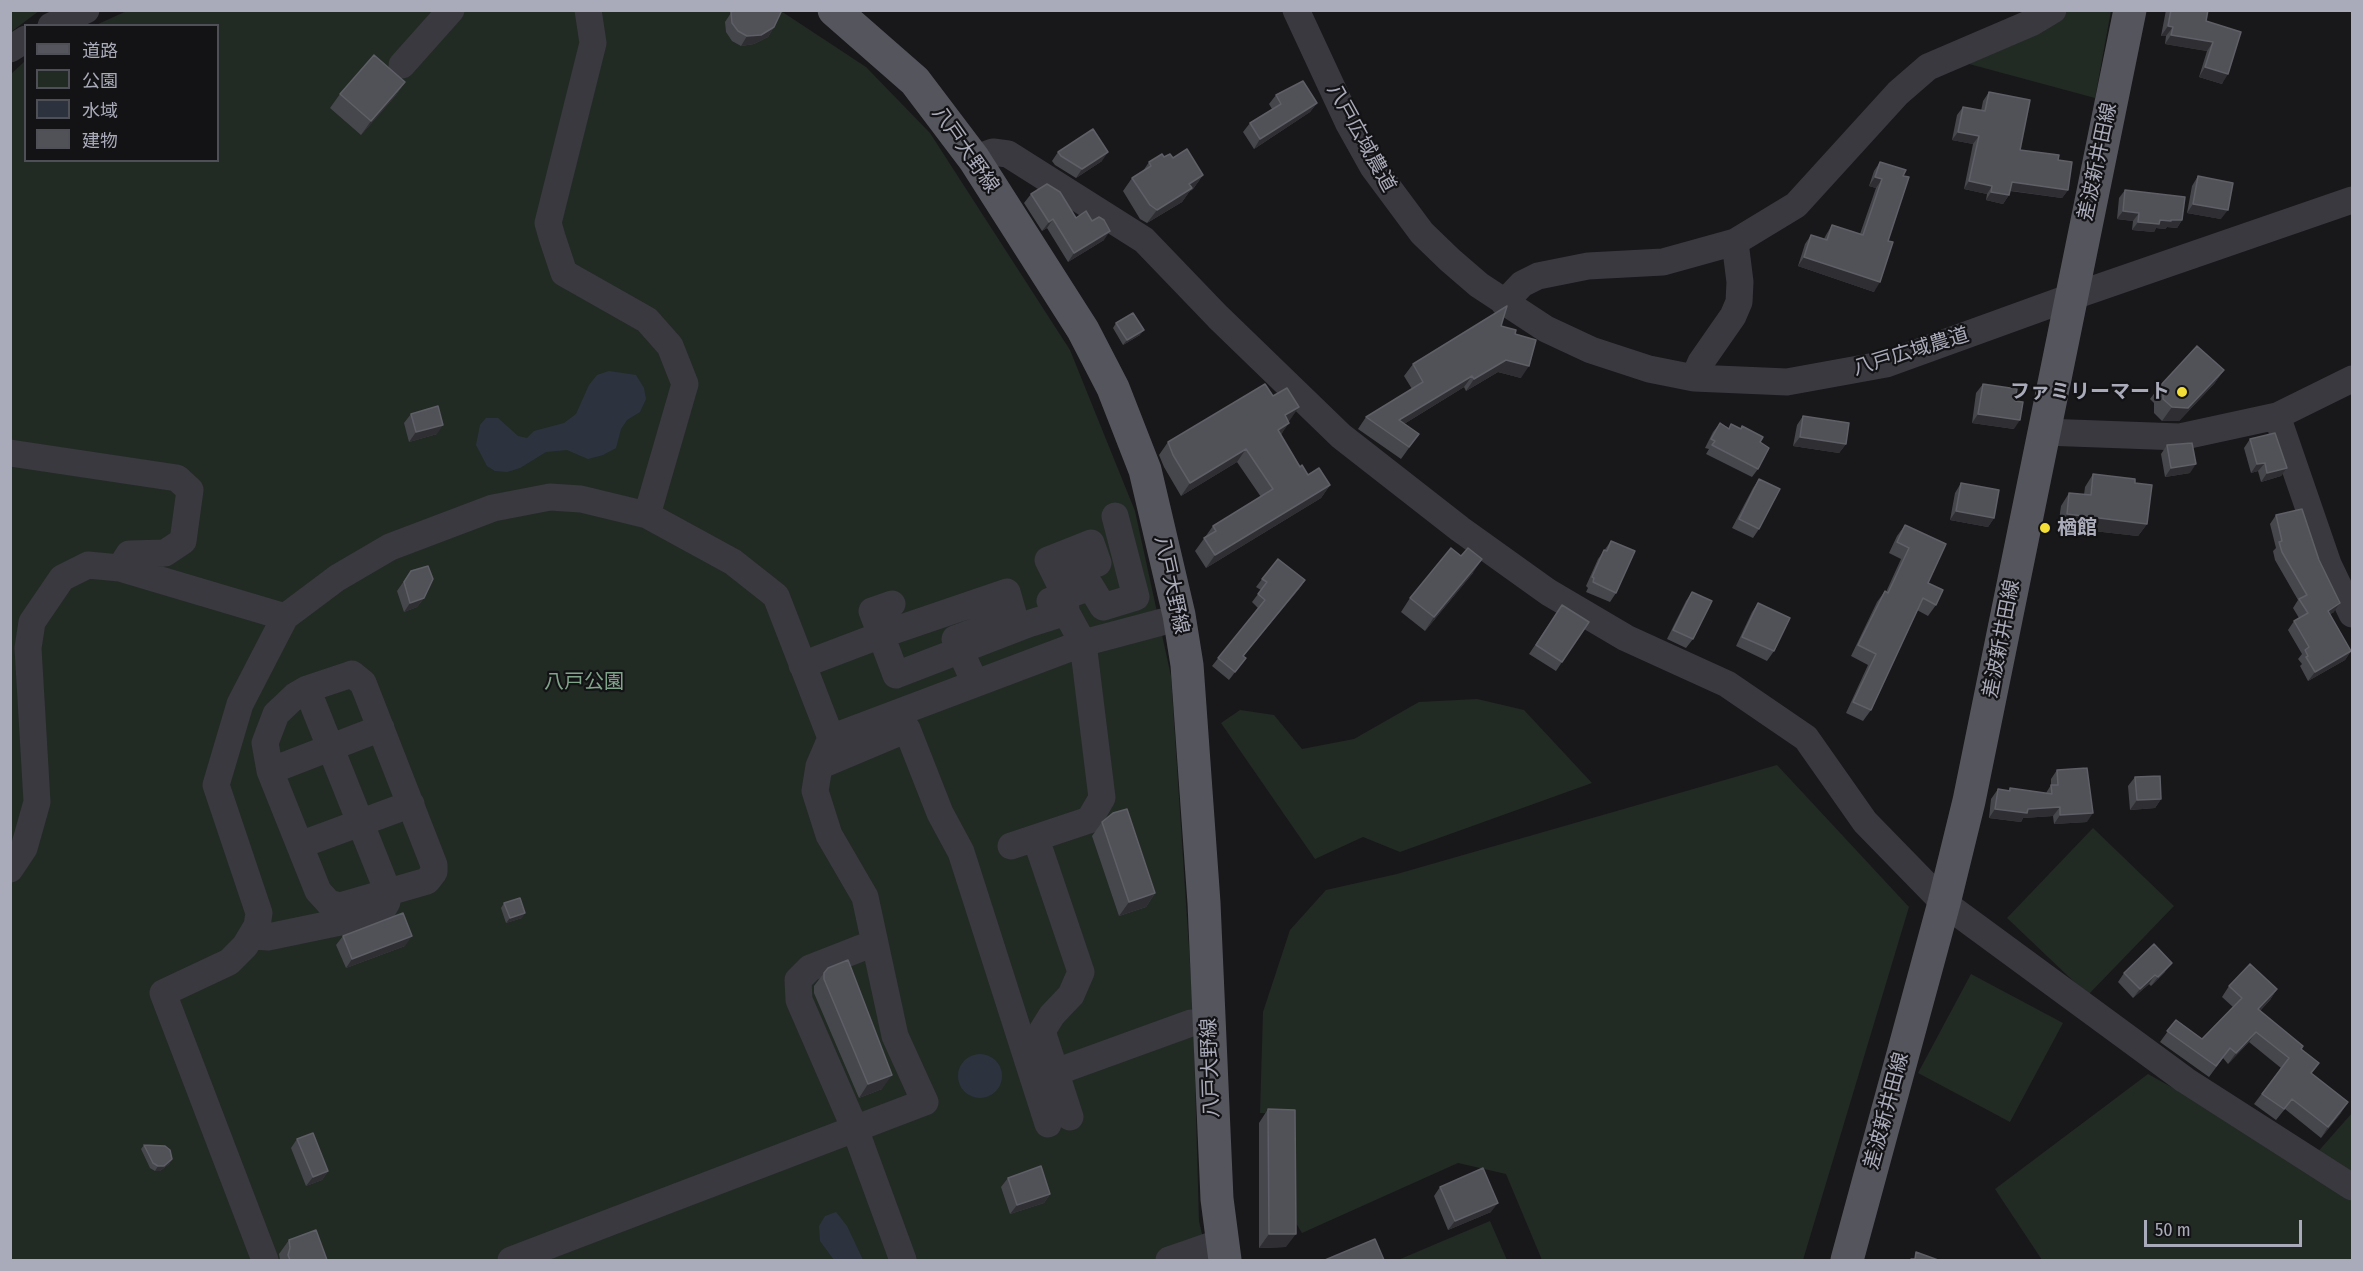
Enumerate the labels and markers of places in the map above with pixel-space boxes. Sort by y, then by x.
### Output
place label: ファミリーマート [2010,380,2170,404]
marker: ファミリーマート [2175,385,2189,399]
place label: 楢館 [2057,516,2097,540]
marker: 楢館 [2038,521,2052,535]

